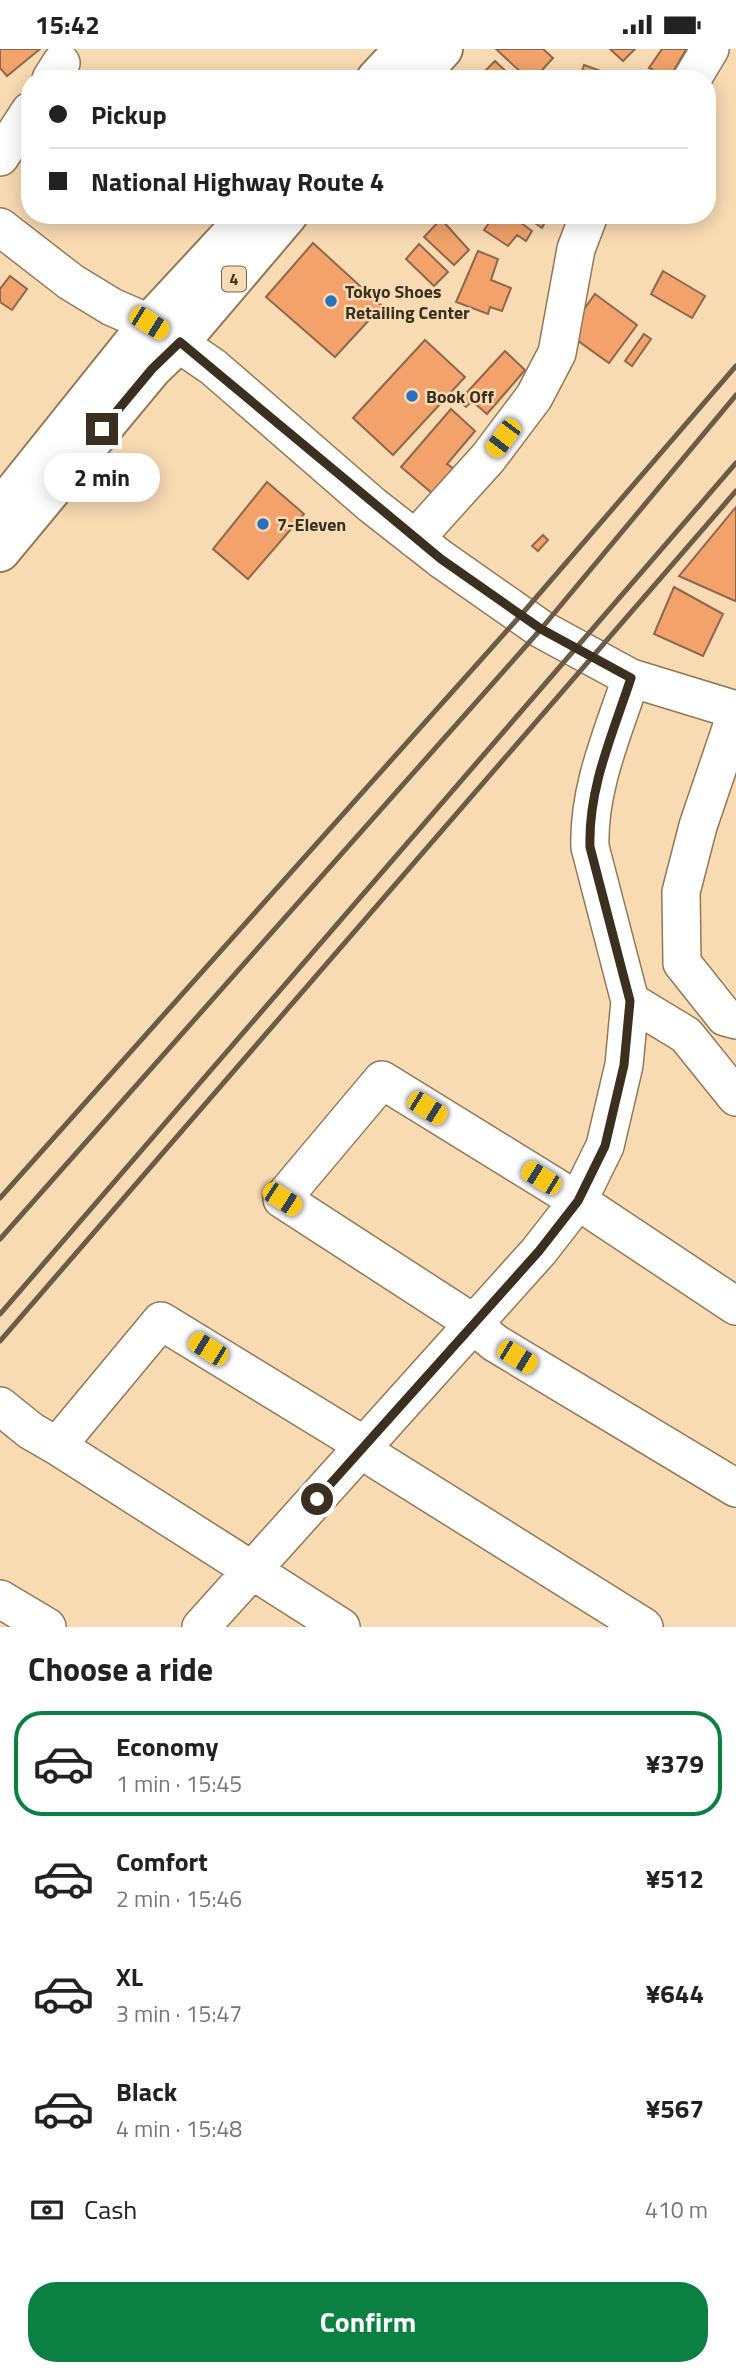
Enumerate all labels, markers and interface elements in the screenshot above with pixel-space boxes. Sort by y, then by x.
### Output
text: 15:42 [35,5,100,44]
text: Pickup [91,95,167,134]
text: National Highway Route 4 [91,162,384,201]
road number: 4 [222,267,246,291]
place label: Tokyo Shoes Retailing Center [345,278,470,326]
marker: Tokyo Shoes Retailing Center [323,293,339,309]
car [126,303,173,343]
place label: Book Off [426,383,495,410]
marker: Book Off [404,388,420,404]
route end [86,413,118,445]
car [482,415,525,461]
callout: 2 min [44,453,160,502]
text: 2 min [74,460,130,495]
place label: 7-Eleven [277,511,346,538]
marker: 7-Eleven [255,516,271,532]
car [404,1088,451,1128]
car [518,1158,565,1198]
car [259,1179,306,1219]
car [185,1329,232,1369]
car [494,1337,541,1377]
route start [301,1483,333,1515]
text: Choose a ride [28,1645,213,1693]
text: Economy [116,1727,218,1766]
icon: car [32,1732,95,1795]
text: ¥379 [646,1744,704,1783]
text: 1 min · 15:45 [116,1766,242,1801]
text: Comfort [116,1842,208,1881]
icon: car [32,1847,95,1910]
text: ¥512 [646,1859,704,1898]
text: 2 min · 15:46 [116,1881,242,1916]
text: XL [116,1957,143,1996]
icon: car [32,1962,95,2025]
text: ¥644 [646,1974,704,2013]
text: 3 min · 15:47 [116,1996,242,2031]
text: Black [116,2072,177,2111]
icon: car [32,2077,95,2140]
text: ¥567 [646,2089,704,2128]
text: 4 min · 15:48 [116,2111,242,2146]
text: Cash [84,2190,137,2229]
icon: cash [28,2191,66,2229]
text: 410 m [645,2192,708,2227]
button: Confirm [28,2282,708,2362]

